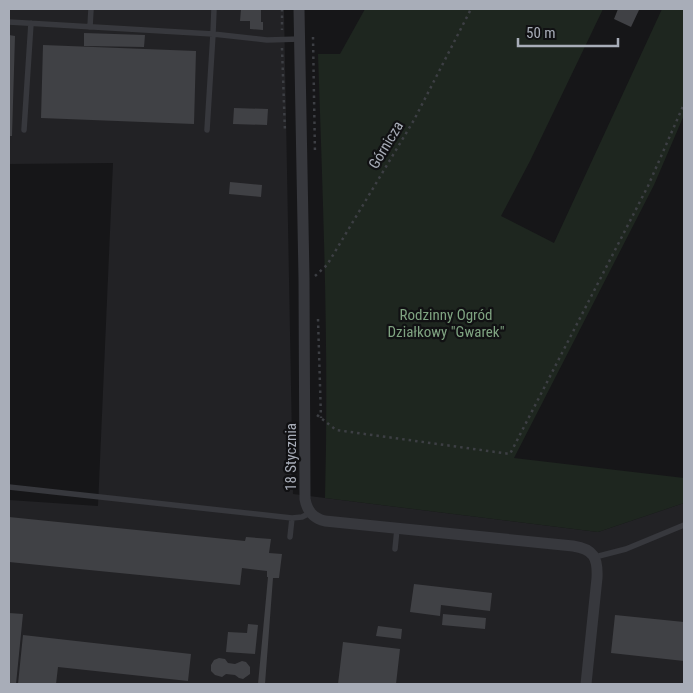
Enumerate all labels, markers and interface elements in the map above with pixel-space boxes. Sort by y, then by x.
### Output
scale bar [518,15,618,47]
text: 50 m [526,24,556,42]
street label: Górnicza [365,118,407,172]
park label: Rodzinny Ogród Działkowy "Gwarek" [388,306,505,341]
street label: 18 Stycznia [282,423,300,491]

